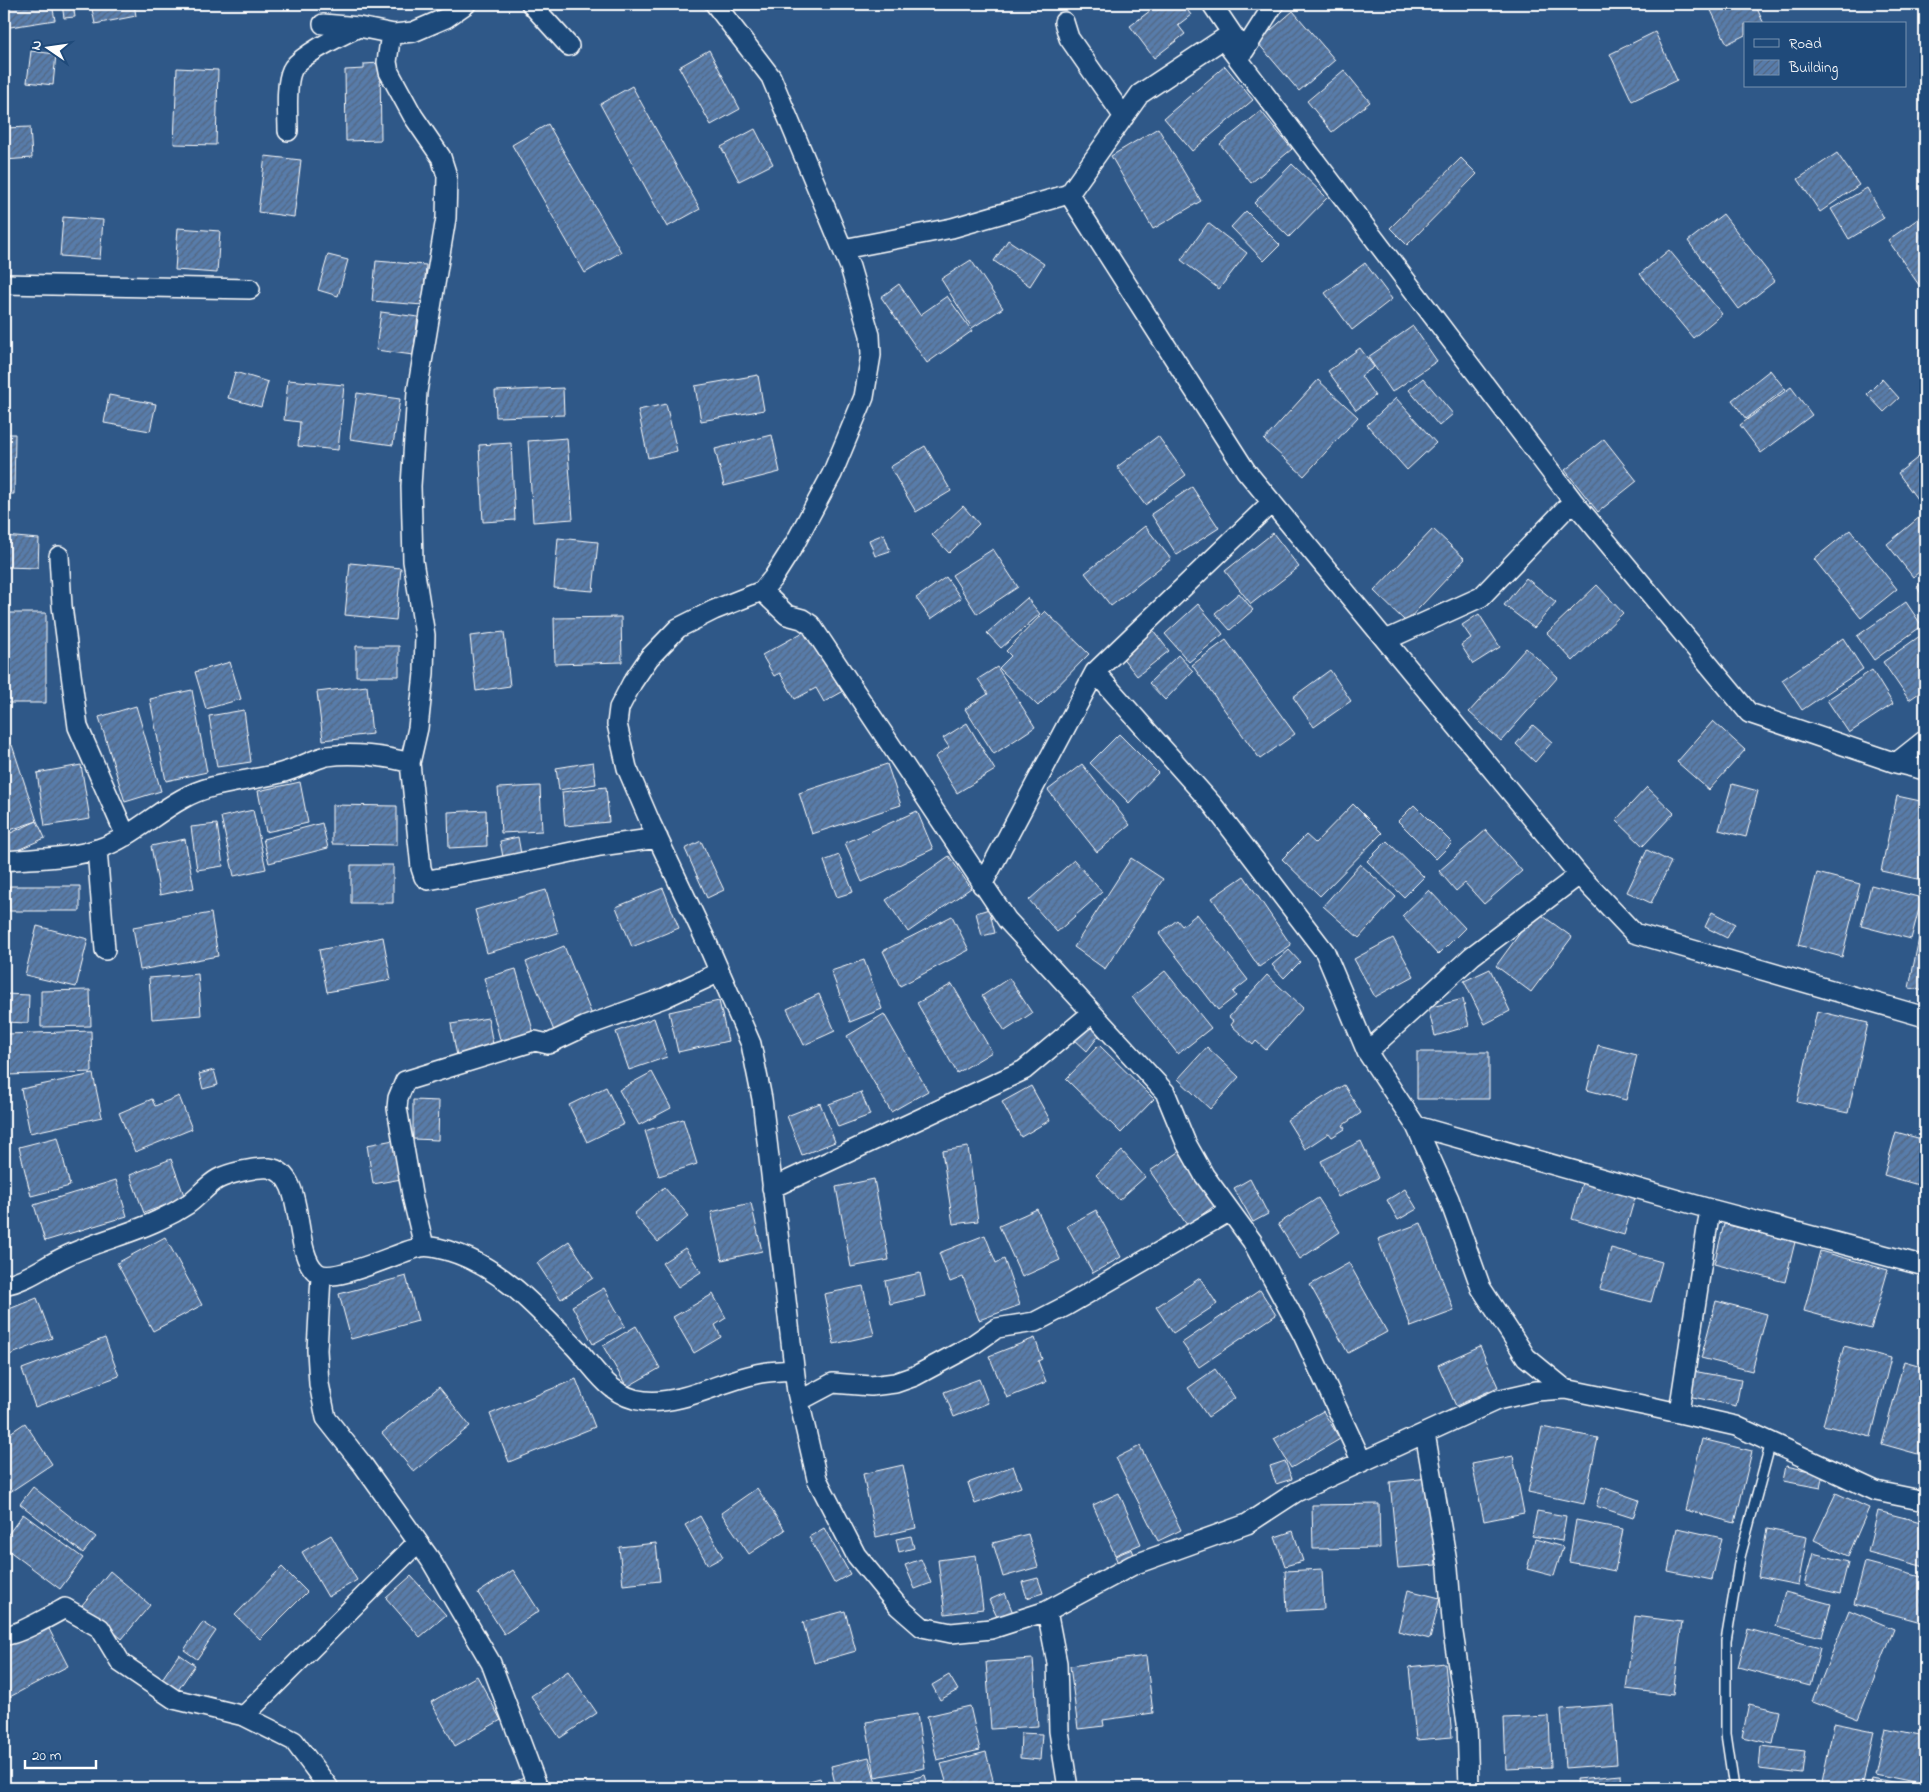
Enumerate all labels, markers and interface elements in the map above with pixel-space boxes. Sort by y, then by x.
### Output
north arrow [22,22,72,72]
legend [1744,22,1906,88]
text: Road [1789,33,1822,55]
text: N [26,38,48,52]
text: Building [1788,57,1838,80]
scale bar [25,1737,96,1769]
text: 20 m [32,1745,62,1767]

